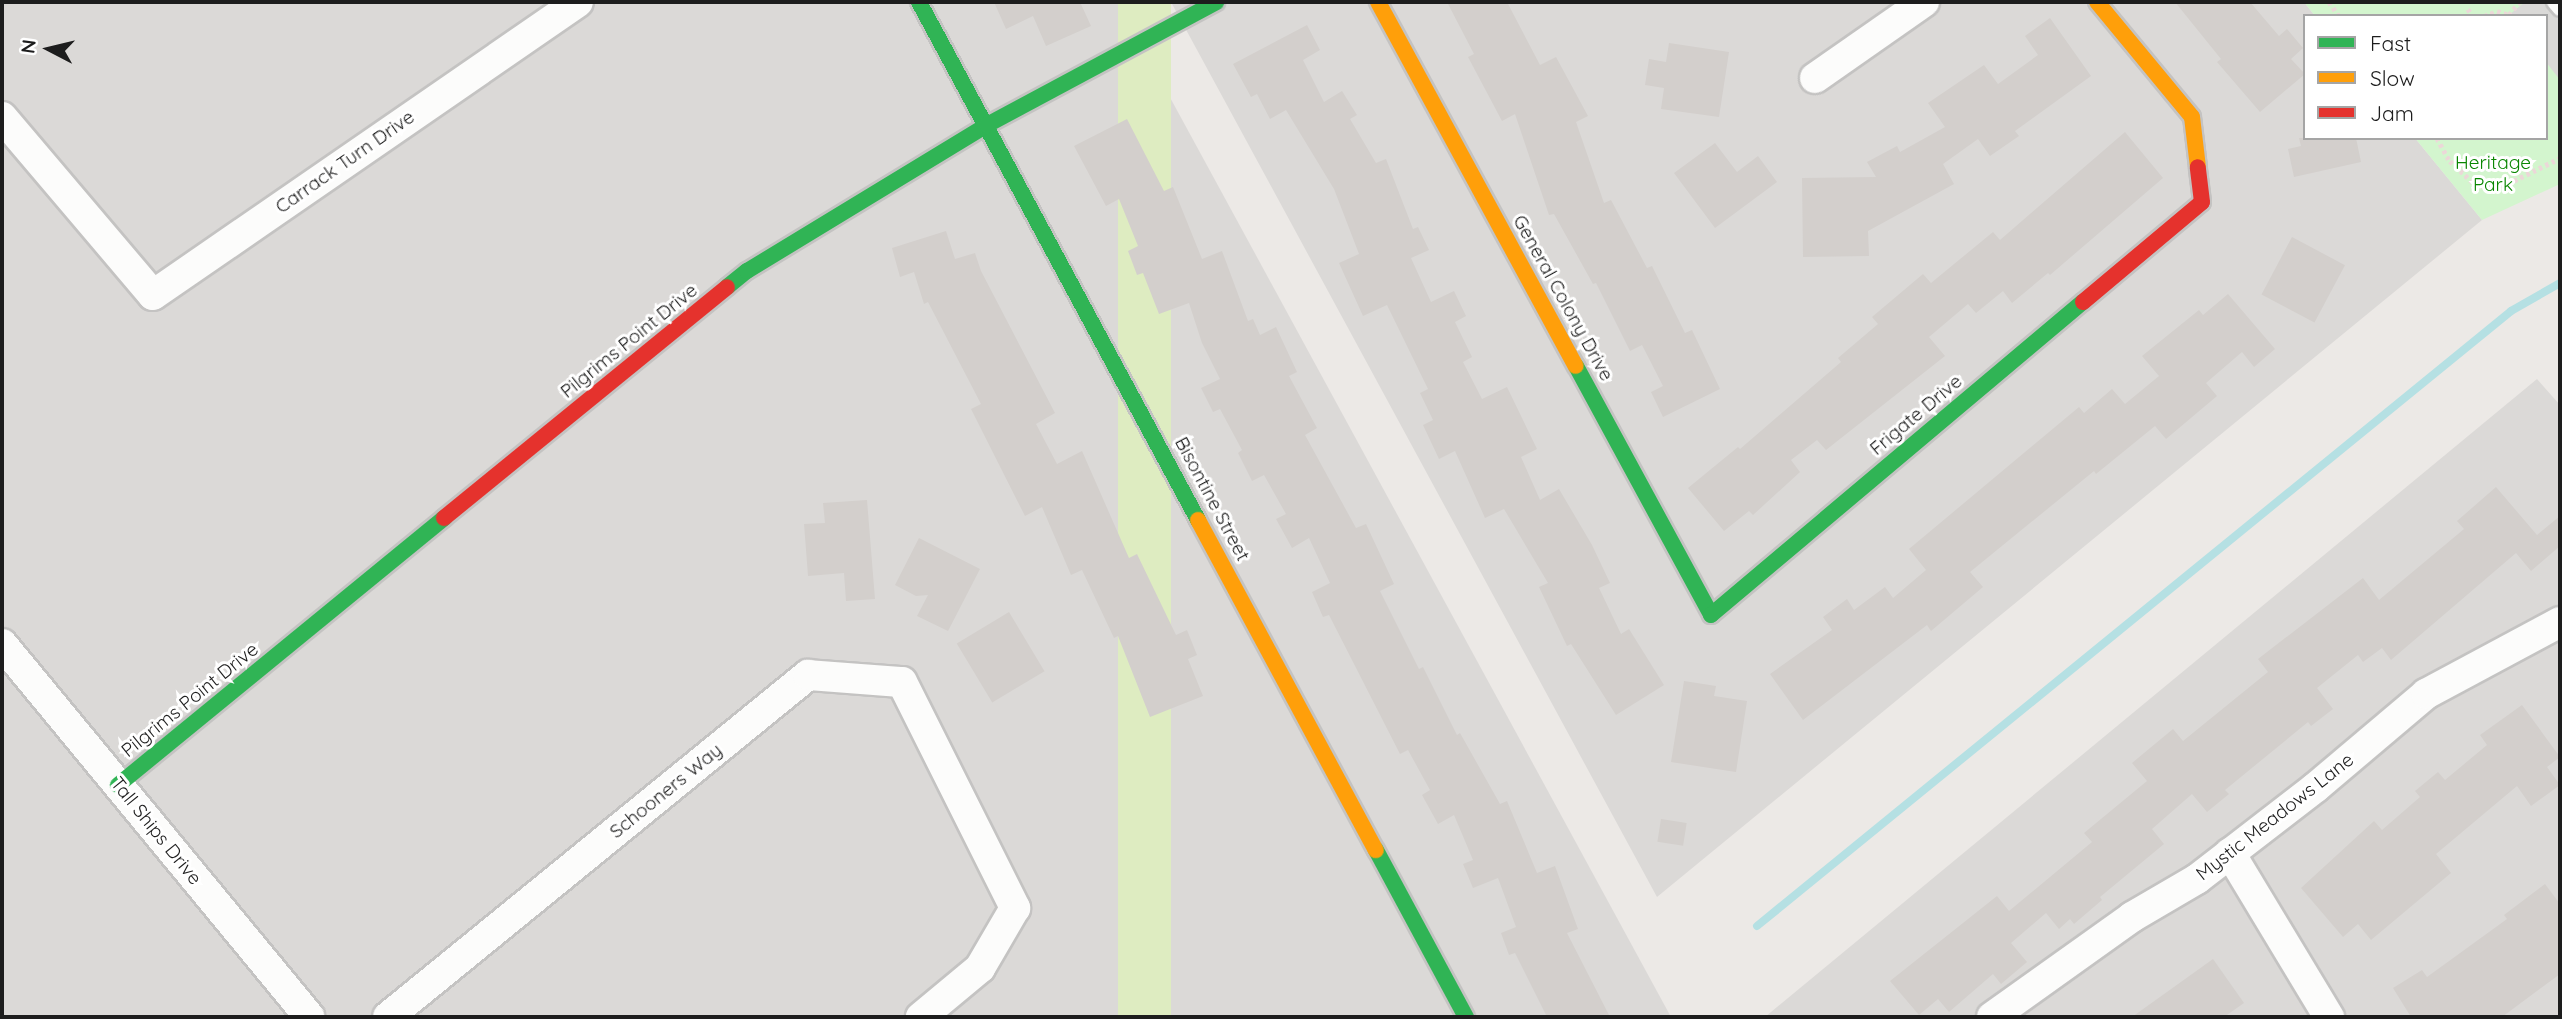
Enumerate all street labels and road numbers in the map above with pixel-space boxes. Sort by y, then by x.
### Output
street label: Carrack Turn Drive [271,106,419,218]
street label: General Colony Drive [1508,211,1618,385]
street label: Pilgrims Point Drive [556,279,702,403]
street label: Frigate Drive [1865,370,1967,460]
street label: Bisontine Street [1170,433,1254,565]
street label: Pilgrims Point Drive [117,638,263,762]
street label: Schooners Way [605,739,727,843]
street label: Mystic Meadows Lane [2192,748,2358,886]
street label: Tall Ships Drive [106,773,206,889]

